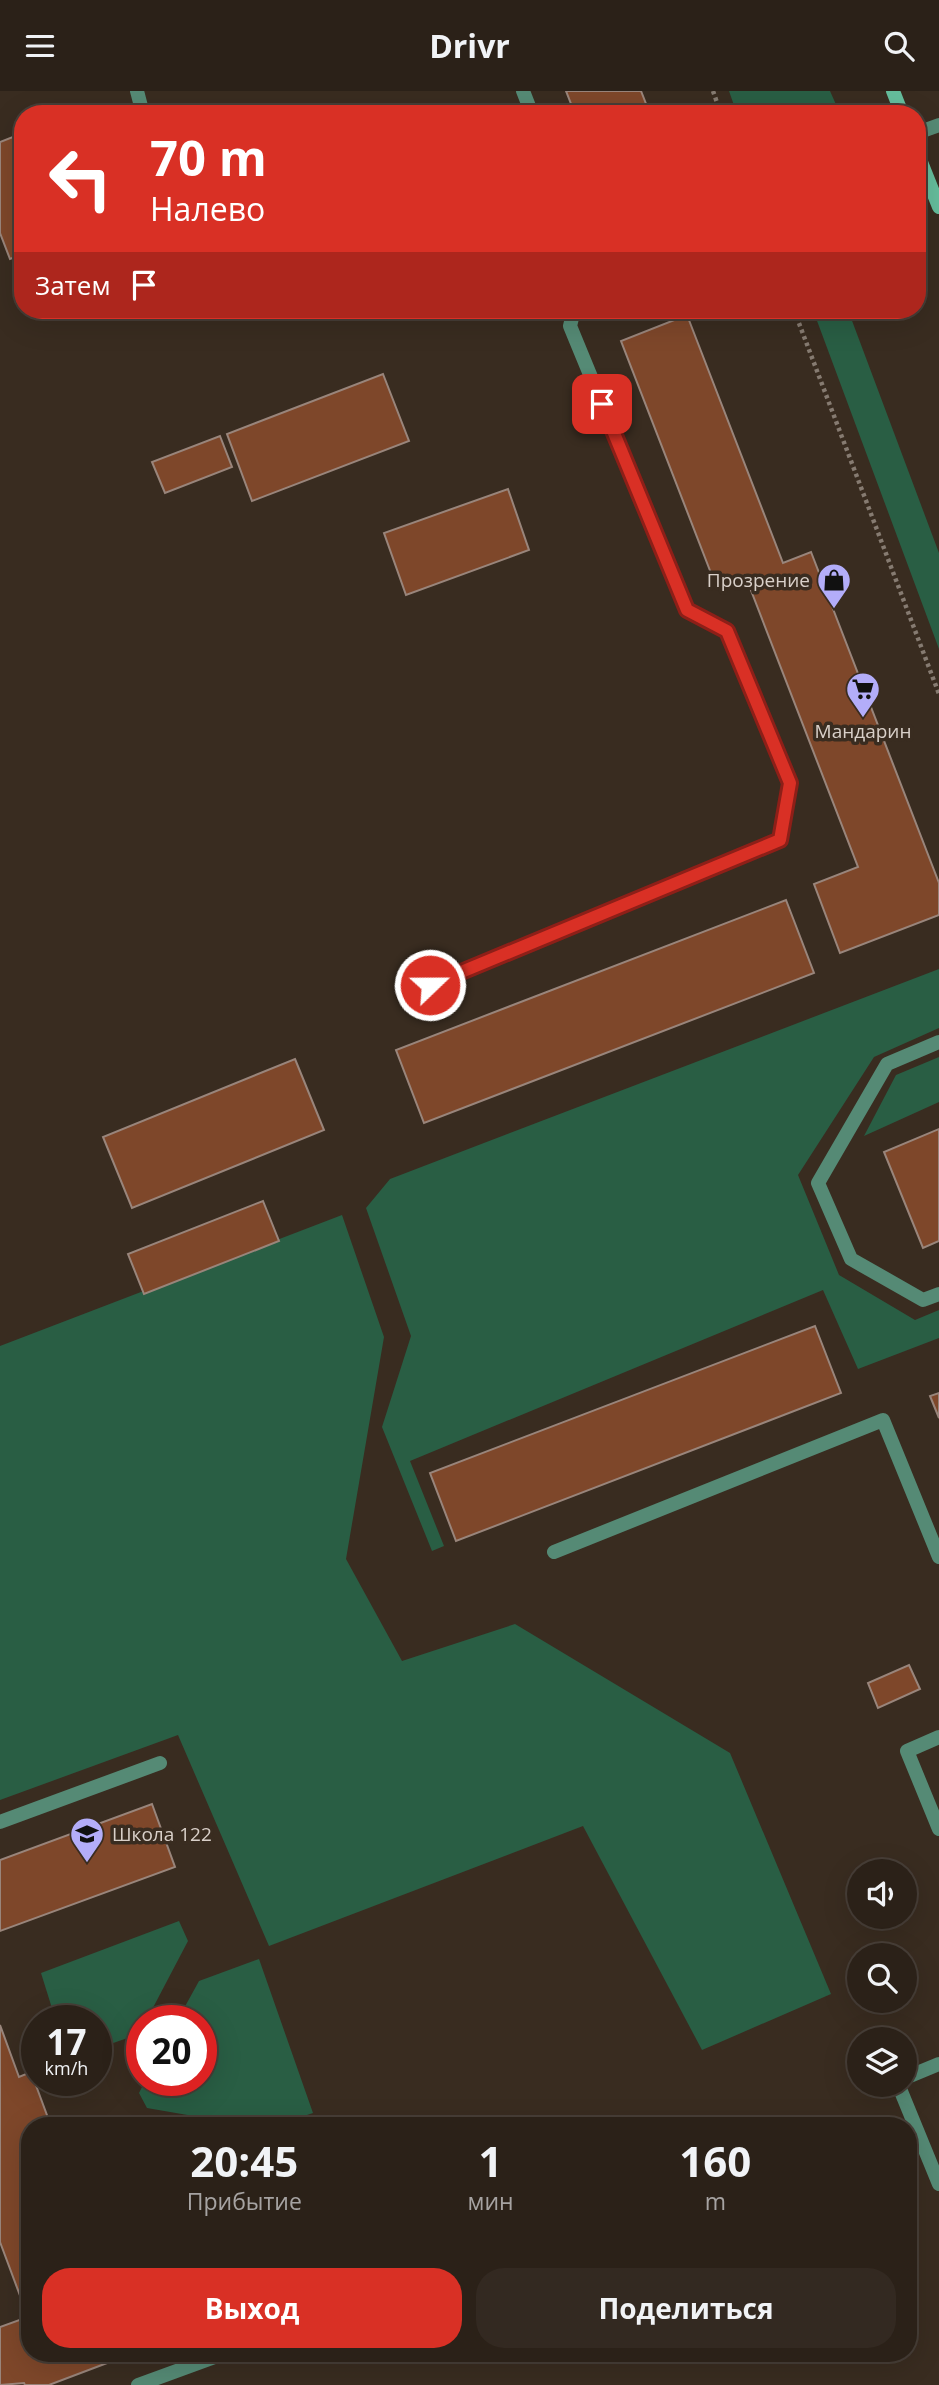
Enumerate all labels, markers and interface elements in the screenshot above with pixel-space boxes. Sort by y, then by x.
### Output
text: Drivr [429,24,510,67]
icon: menu [21,27,59,65]
icon: search [880,27,918,65]
text: 70 m [150,124,267,190]
icon: left [35,133,126,224]
text: Налево [150,187,265,230]
icon: arrive [125,266,163,304]
text: Затем [35,267,111,303]
pin [572,374,632,434]
icon: arrive [583,385,621,423]
shop icon: Прозрение [815,561,853,610]
place label: Прозрение [707,567,810,593]
supermarket icon: Мандарин [844,670,882,719]
place label: Мандарин [815,718,911,744]
position arrow [393,948,467,1022]
school or university icon: Школа 122 [68,1815,106,1864]
place label: Школа 122 [112,1821,212,1847]
map controls [847,1859,917,2097]
button: sound [847,1859,917,1929]
button: search [847,1943,917,2013]
speed limit sign: 20 [126,2005,217,2096]
text: 17 [46,2018,87,2065]
button: layers [847,2027,917,2097]
text: km/h [45,2056,88,2080]
text: 20:45 [190,2132,298,2189]
text: 1 [479,2132,503,2189]
text: 160 [679,2132,751,2189]
text: Прибытие [187,2185,302,2217]
text: мин [468,2185,514,2217]
text: m [705,2185,726,2217]
button: Выход [42,2268,462,2348]
button: Поделиться [476,2268,896,2348]

